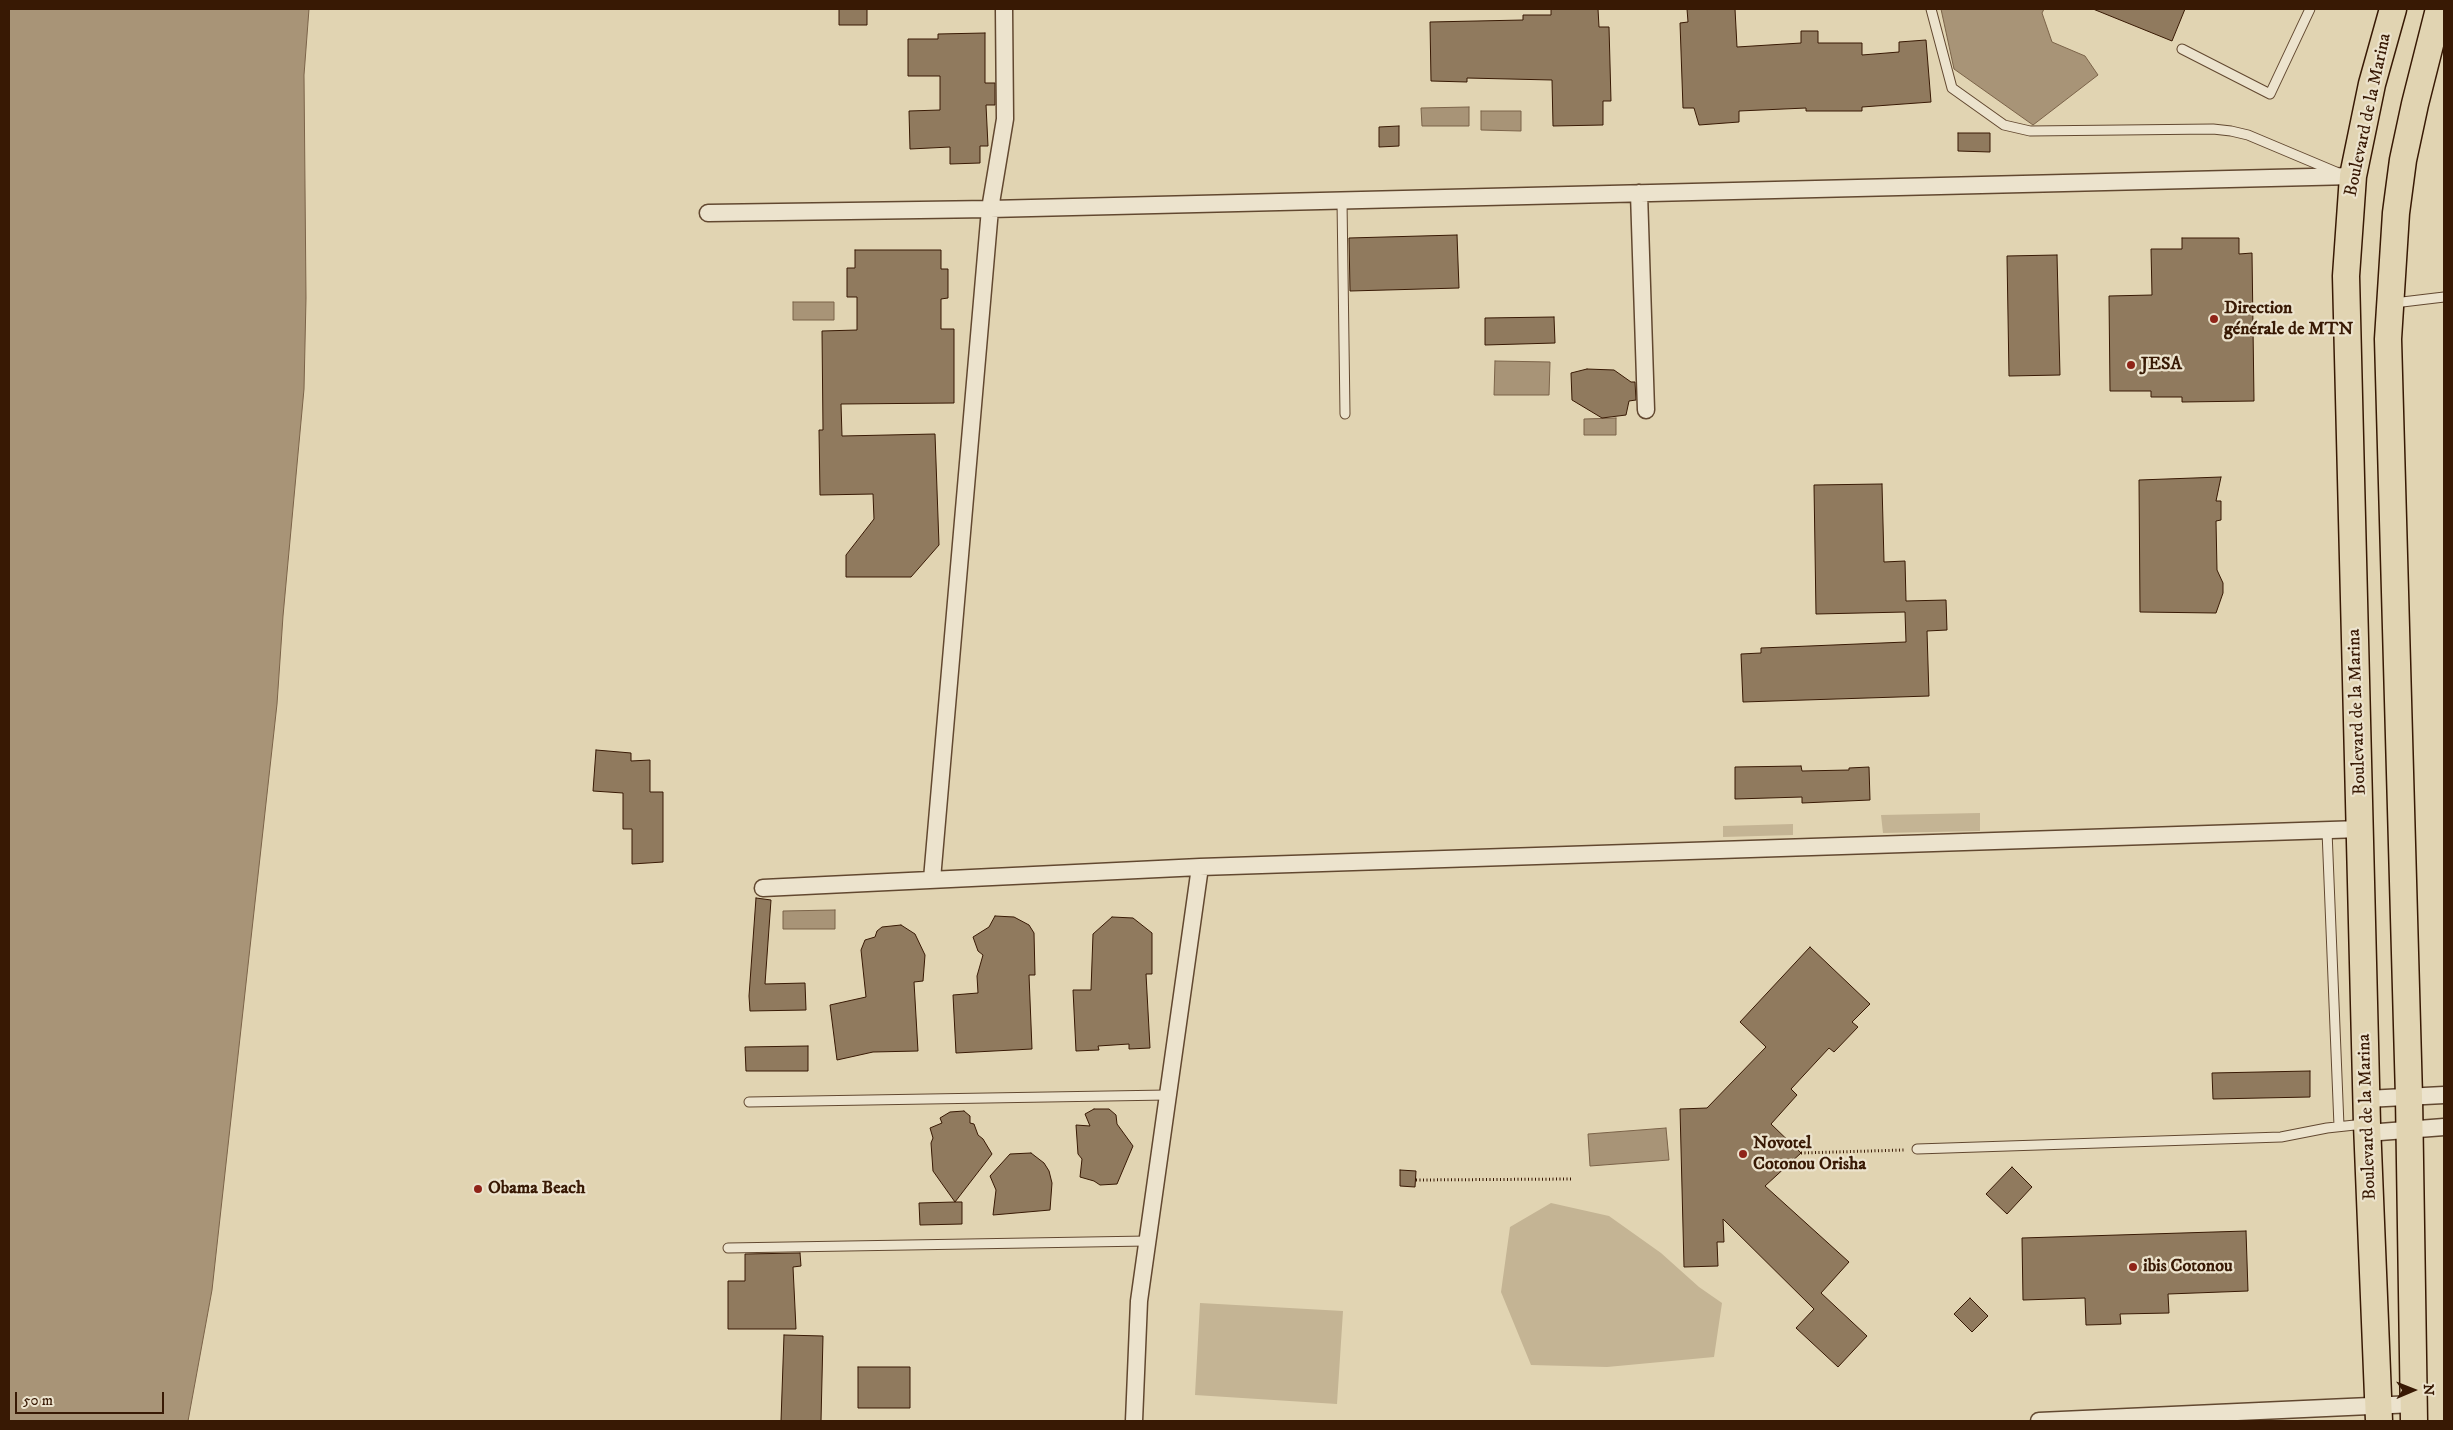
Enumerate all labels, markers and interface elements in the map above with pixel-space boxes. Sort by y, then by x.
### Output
street label: Boulevard de la Marina [2341,31,2397,199]
place label: Direction générale de MTN [2224,298,2353,340]
marker: Direction générale de MTN [2208,313,2220,325]
place label: JESA [2141,354,2182,376]
marker: JESA [2125,359,2137,371]
street label: Boulevard de la Marina [2344,628,2372,796]
street label: Boulevard de la Marina [2354,1033,2382,1201]
place label: Novotel Cotonou Orisha [1753,1133,1866,1176]
marker: Novotel Cotonou Orisha [1737,1148,1749,1160]
place label: Obama Beach [488,1178,586,1200]
marker: Obama Beach [472,1183,484,1195]
place label: ibis Cotonou [2143,1256,2233,1278]
marker: ibis Cotonou [2127,1261,2139,1273]
north arrow [2388,1365,2438,1415]
scale bar [18,1382,166,1414]
text: N [2419,1384,2437,1396]
text: 50 m [23,1391,53,1410]

